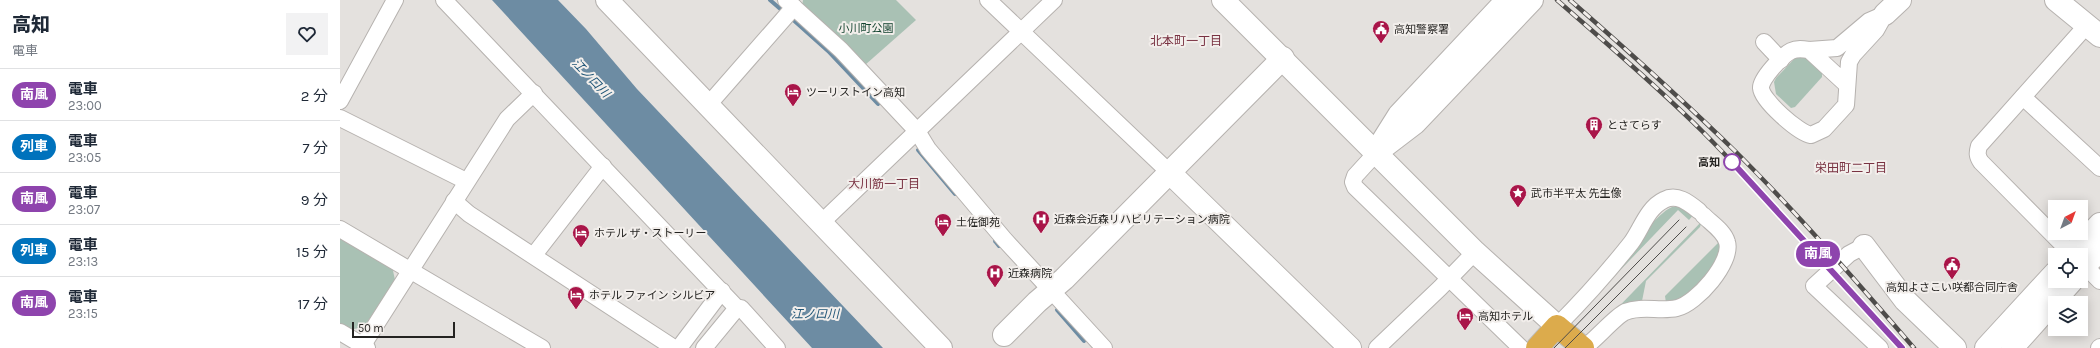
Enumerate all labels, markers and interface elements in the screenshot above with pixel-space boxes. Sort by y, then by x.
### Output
button: heart [286,13,328,55]
text: 高知 [12,14,50,36]
public building icon: 高知警察署 [1371,19,1391,44]
park label: 小川町公園 [839,22,894,35]
place label: 高知警察署 [1394,23,1449,36]
district label: 北本町一丁目 [1150,34,1222,48]
text: 電車 [12,43,38,58]
water label: 江ノ口川 [569,56,614,102]
text: 電車 [68,80,98,98]
hotel icon: ツーリストイン高知 [783,82,803,107]
text: 南風 [20,86,48,103]
place label: ツーリストイン高知 [806,86,905,99]
text: 2 分 [301,87,328,105]
text: 23:00 [68,98,102,113]
building icon: とさてらす [1584,115,1604,140]
place label: とさてらす [1607,119,1662,132]
text: 電車 [68,132,98,150]
text: 列車 [20,138,48,155]
text: 7 分 [302,139,328,157]
text: 23:05 [68,150,101,165]
marker: 高知 [1723,153,1741,171]
place label: 高知 [1698,156,1720,169]
district label: 栄田町二丁目 [1815,161,1887,175]
district label: 大川筋一丁目 [848,177,920,191]
place icon: 武市半平太 先生像 [1508,183,1528,208]
text: 電車 [68,184,98,202]
place label: 武市半平太 先生像 [1531,187,1622,200]
text: 南風 [20,190,48,207]
text: 9 分 [301,191,328,209]
north arrow [2048,200,2088,240]
map controls [2048,200,2088,336]
text: 23:07 [68,202,100,217]
hospital icon: 近森会近森リハビリテーション病院 [1031,209,1051,234]
hotel icon: 土佐御苑 [933,212,953,237]
place label: 近森会近森リハビリテーション病院 [1054,213,1230,226]
place label: 土佐御苑 [956,216,1000,229]
hotel icon: ホテル ザ・ストーリー [571,223,591,248]
place label: ホテル ザ・ストーリー [594,227,707,240]
text: 電車 [68,236,98,254]
line badge: 南風 [1800,241,1836,267]
text: 列車 [20,242,48,259]
text: 15 分 [296,243,328,261]
text: 南風 [1804,245,1832,262]
button: locate [2048,248,2088,288]
text: 23:13 [68,254,98,269]
public building icon: 高知よさこい咲都合同庁舎 [1942,255,1962,280]
hospital icon: 近森病院 [985,263,1005,288]
place label: 近森病院 [1008,267,1052,280]
place label: 高知よさこい咲都合同庁舎 [1886,281,2018,294]
hotel icon: ホテル ファイン シルビア [566,285,586,310]
text: 電車 [68,288,98,306]
place label: ホテル ファイン シルビア [589,289,715,302]
text: 南風 [20,294,48,311]
text: 17 分 [297,295,328,313]
button: layers [2048,296,2088,336]
text: 23:15 [68,306,98,321]
hotel icon: 高知ホテル [1455,306,1475,331]
water label: 江ノ口川 [791,307,841,321]
place label: 高知ホテル [1478,310,1533,323]
scale bar [352,320,455,339]
text: 50 m [358,322,384,335]

